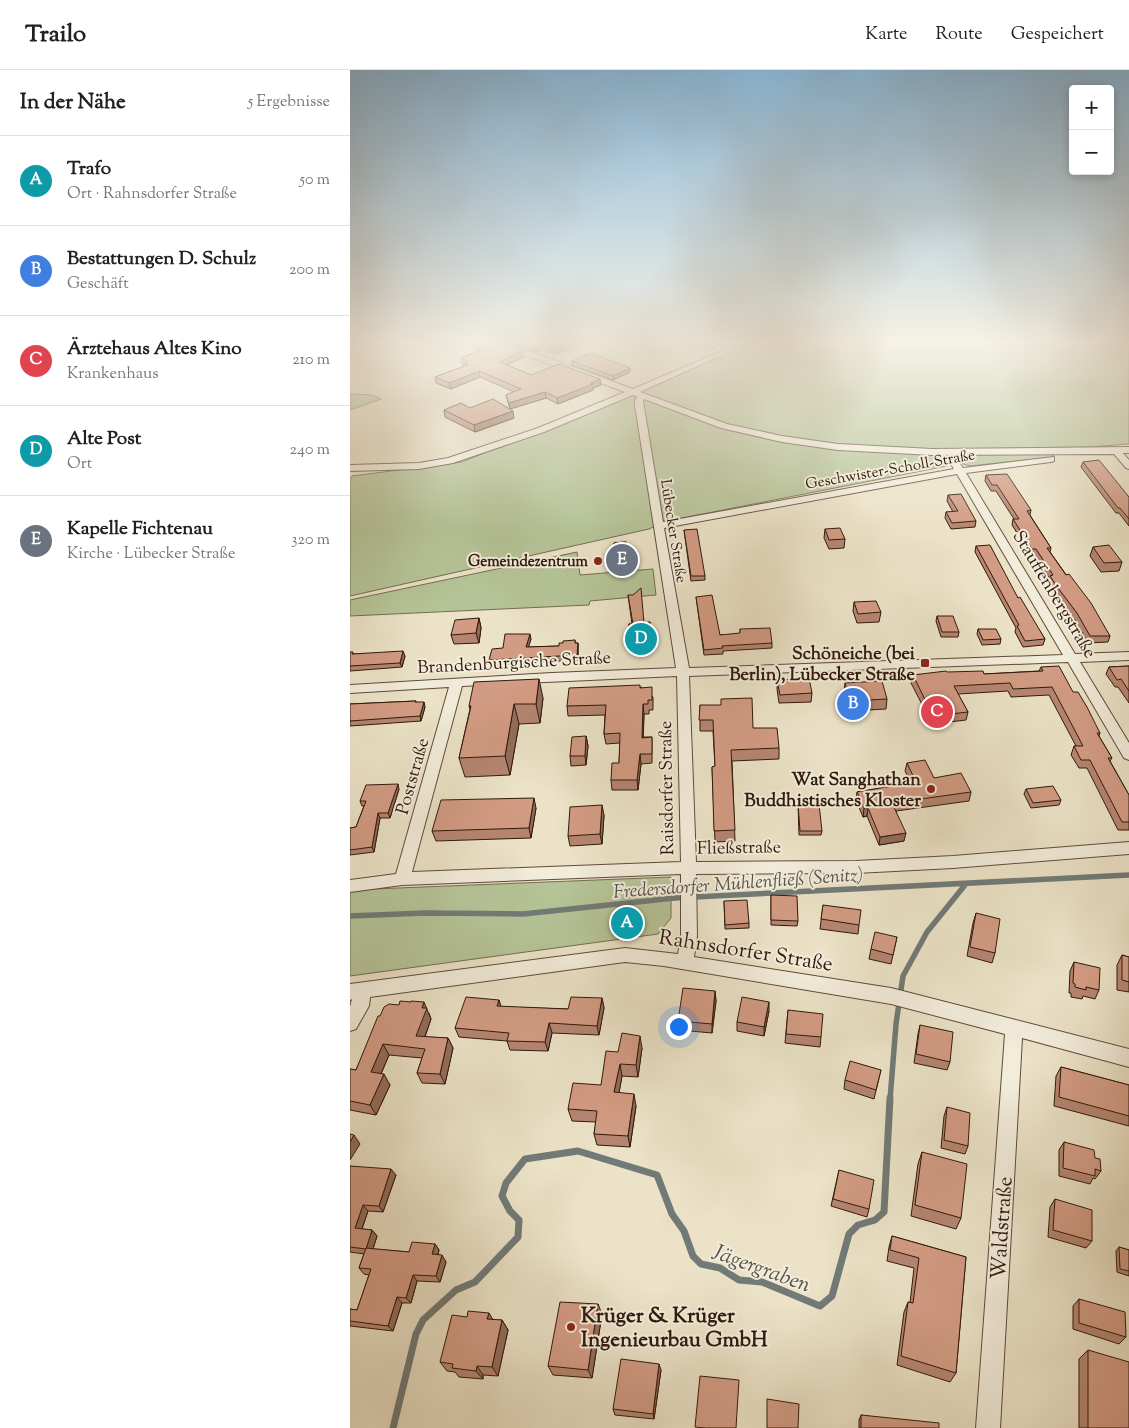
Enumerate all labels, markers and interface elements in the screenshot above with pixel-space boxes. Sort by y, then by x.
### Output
text: Trailo [25,18,86,52]
text: Karte [865,22,908,48]
text: Route [936,22,983,48]
text: Gespeichert [1011,22,1104,48]
map controls [1069,85,1114,175]
button: + [1069,85,1114,130]
text: In der Nähe [20,88,126,118]
text: 5 Ergebnisse [248,91,330,114]
button: − [1069,130,1114,175]
text: Trafo [67,156,111,183]
text: A [30,169,43,192]
text: 50 m [299,169,330,192]
text: Ort · Rahnsdorfer Straße [67,183,237,206]
text: Bestattungen D. Schulz [67,246,256,273]
text: B [31,259,41,282]
text: 200 m [289,259,330,282]
text: Geschäft [67,273,129,296]
text: Ärztehaus Altes Kino [67,336,242,363]
text: C [30,349,42,372]
text: 210 m [292,349,330,372]
text: Krankenhaus [67,363,158,386]
text: Alte Post [67,426,141,453]
text: D [30,439,42,462]
text: 240 m [289,439,330,462]
street label: Geschwister-Scholl-Straße [804,445,977,496]
text: Ort [67,453,92,476]
street label: Lübecker Straße [654,478,691,585]
text: Kapelle Fichtenau [67,516,213,543]
street label: Stauffenbergstraße [1005,526,1102,664]
text: E [31,529,41,552]
text: 320 m [291,529,330,552]
pin: E [606,541,638,579]
text: Kirche · Lübecker Straße [67,543,235,566]
place label: Gemeindezentrum [468,552,589,573]
marker: Gemeindezentrum [592,555,604,567]
pin: D [625,620,657,658]
place label: Schöneiche (bei Berlin), Lübecker Straße [729,642,916,689]
street label: Brandenburgische Straße [417,646,612,682]
marker: Schöneiche (bei Berlin), Lübecker Straße [919,657,931,669]
pin: B [837,685,869,723]
pin: C [921,693,953,731]
street label: Raisdorfer Straße [654,720,682,855]
street label: Poststraße [391,735,437,818]
place label: Wat Sanghathan Buddhistisches Kloster [744,768,921,815]
marker: Wat Sanghathan Buddhistisches Kloster [925,783,937,795]
street label: Fließstraße [697,835,781,863]
water label: Fredersdorfer Mühlenfließ (Senitz) [612,862,864,907]
pin: A [611,904,643,942]
street label: Rahnsdorfer Straße [657,923,835,981]
your location [666,1014,692,1040]
street label: Waldstraße [984,1176,1022,1281]
water label: Jägergraben [706,1237,815,1302]
place label: Krüger & Krüger Ingenieurbau GmbH [581,1302,768,1356]
marker: Krüger & Krüger Ingenieurbau GmbH [565,1321,577,1333]

